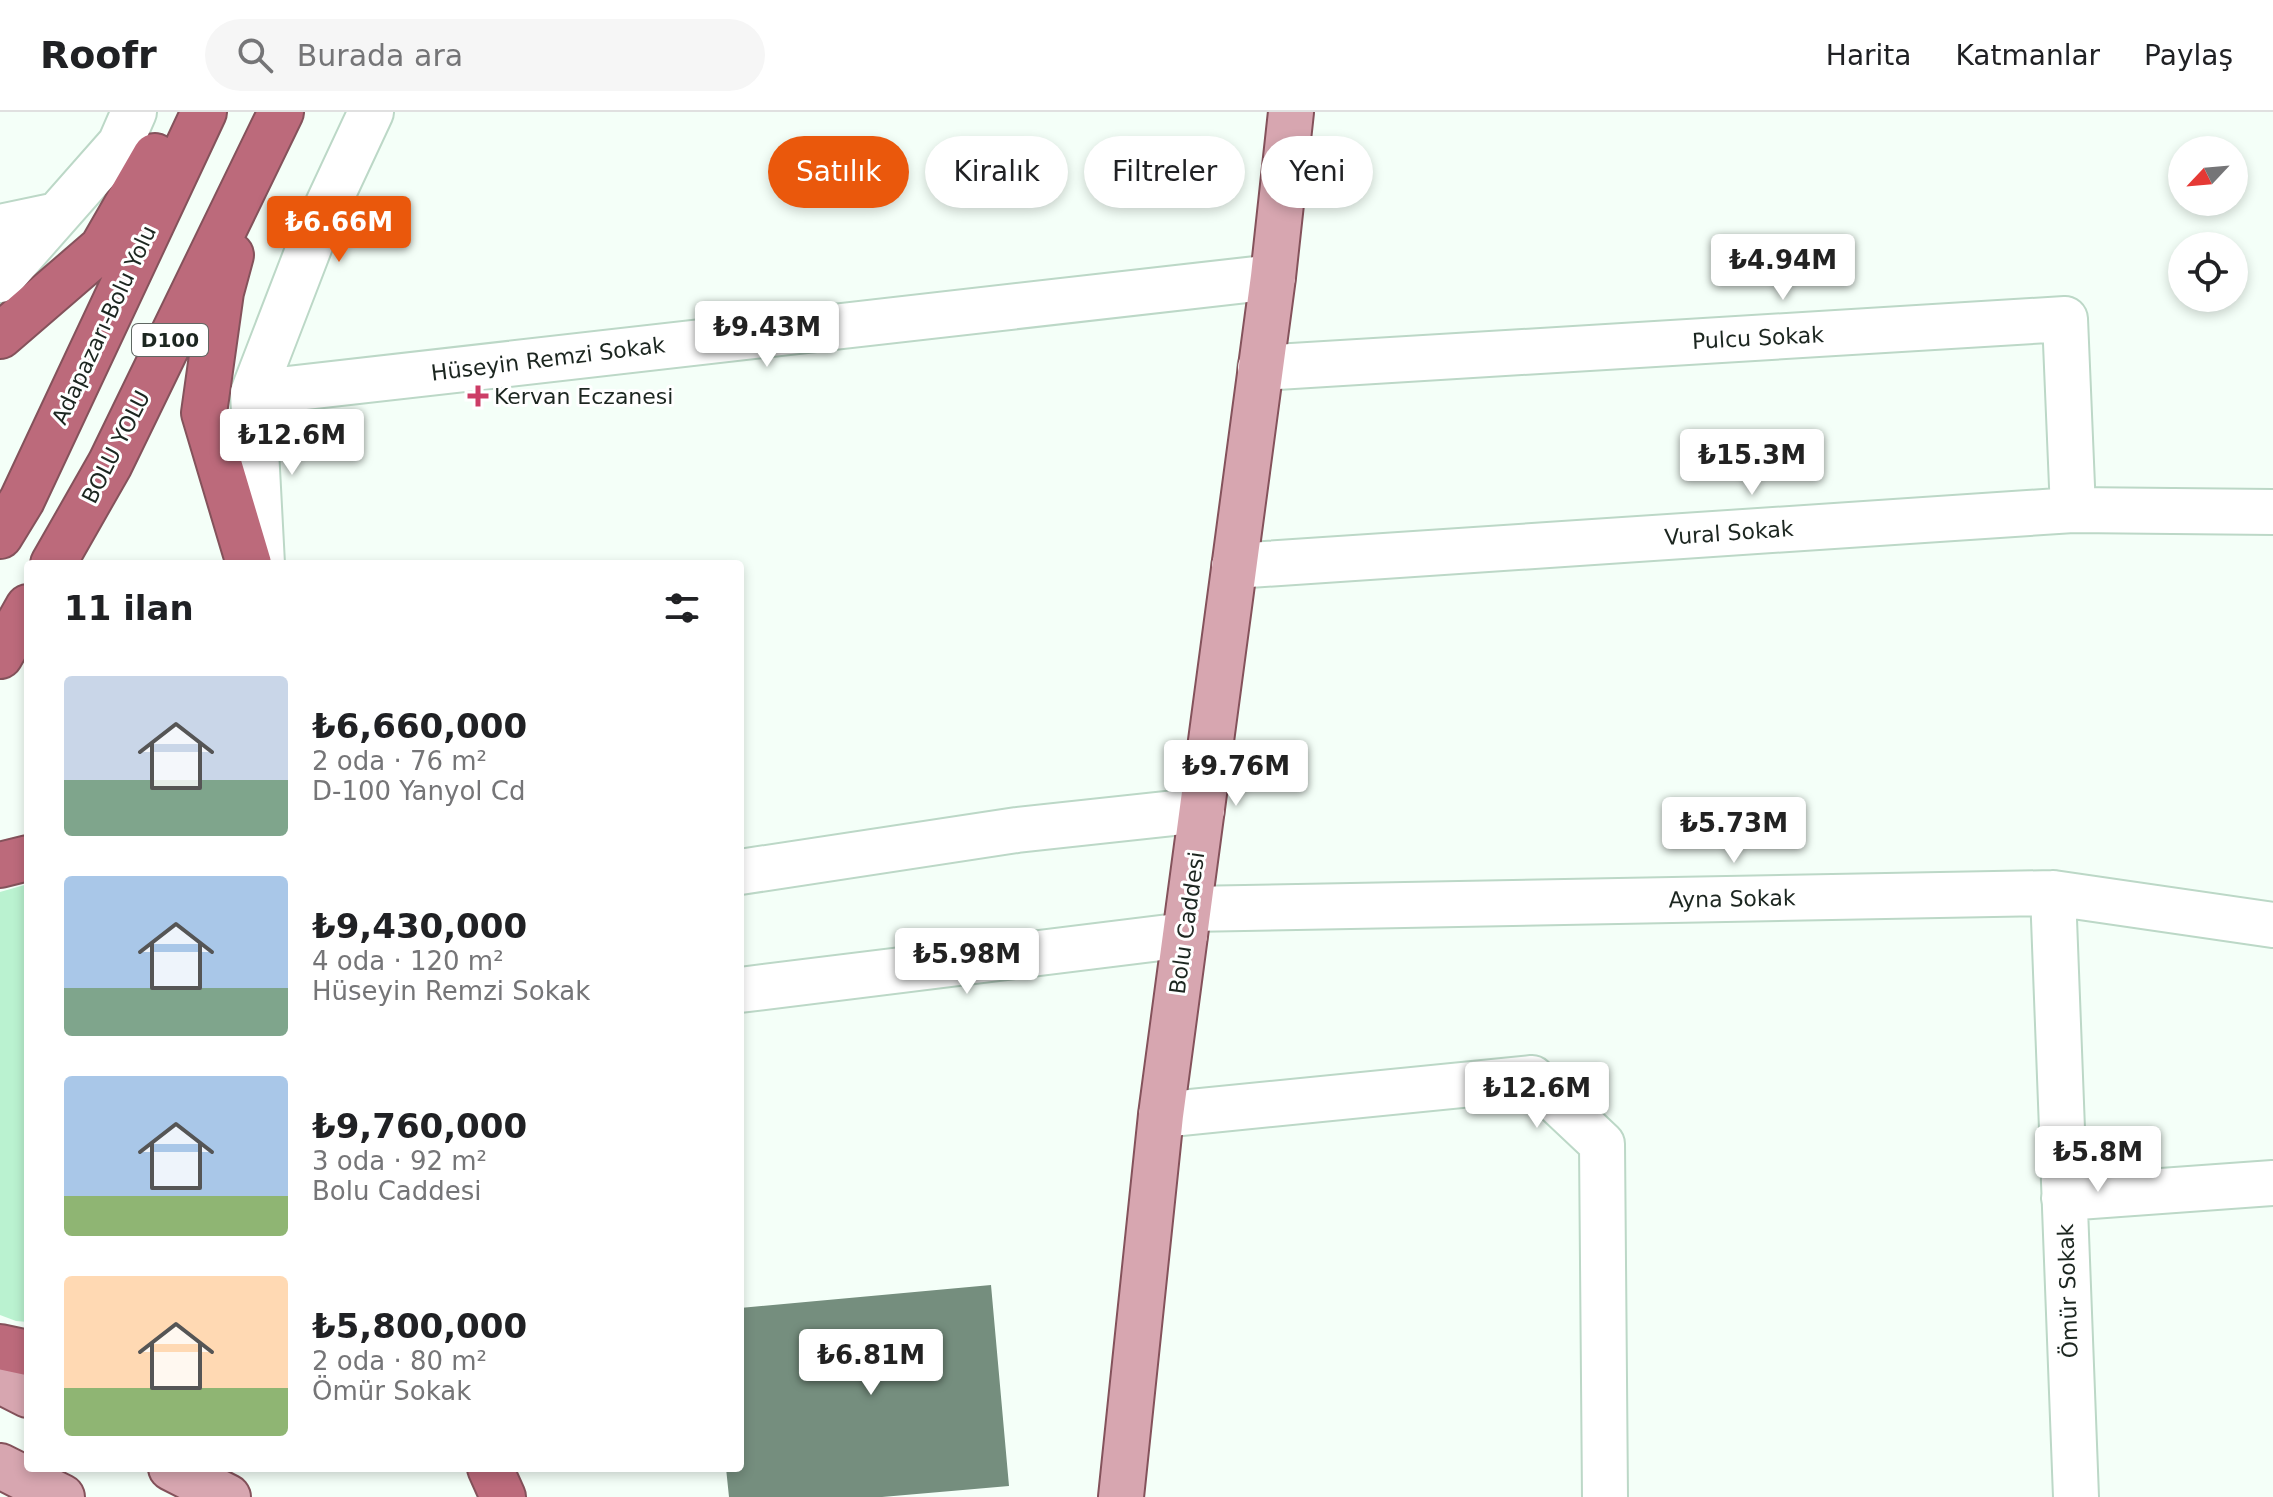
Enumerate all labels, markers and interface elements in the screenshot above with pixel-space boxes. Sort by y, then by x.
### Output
search box [205,19,765,91]
text: Roofr [40,33,157,77]
icon: search [233,33,277,77]
text: Burada ara [297,38,463,73]
text: Harita [1826,39,1911,72]
text: Katmanlar [1955,39,2100,72]
text: Paylaş [2144,39,2233,72]
chip: Satılık [768,136,909,208]
chip: Kiralık [925,136,1068,208]
chip: Filtreler [1084,136,1245,208]
chip: Yeni [1261,136,1373,208]
north arrow [2168,136,2248,216]
map controls [2168,136,2248,312]
pin: ₺6.66M [274,196,404,264]
text: ₺6.66M [285,207,393,237]
street label: Adapazarı-Bolu Yolu [47,222,161,428]
button: locate [2168,232,2248,312]
pin: ₺4.94M [1718,234,1848,302]
text: ₺4.94M [1729,245,1837,275]
pin: ₺9.43M [702,301,832,369]
text: ₺9.43M [713,312,821,342]
street label: Pulcu Sokak [1691,322,1825,354]
road number: D100 [132,324,208,356]
street label: Hüseyin Remzi Sokak [430,332,667,386]
place label: Kervan Eczanesi [494,384,673,409]
street label: BOLU YOLU [77,386,155,508]
marker: Kervan Eczanesi [469,387,487,405]
pin: ₺12.6M [227,409,357,477]
text: ₺12.6M [238,420,346,450]
pin: ₺15.3M [1687,429,1817,497]
text: ₺15.3M [1698,440,1806,470]
street label: Vural Sokak [1664,516,1795,550]
icon: filters [660,586,704,630]
text: 11 ilan [64,588,194,628]
text: ₺6,660,000 [312,706,527,746]
icon: home [128,708,224,804]
pin: ₺9.76M [1171,740,1301,808]
text: 2 oda · 76 m² [312,746,487,776]
text: ₺9.76M [1182,751,1290,781]
text: D-100 Yanyol Cd [312,776,525,806]
pin: ₺5.73M [1669,797,1799,865]
text: ₺5.73M [1680,808,1788,838]
street label: Bolu Caddesi [1165,850,1209,996]
street label: Ayna Sokak [1668,885,1796,913]
text: ₺9,430,000 [312,906,527,946]
icon: home [128,908,224,1004]
pin: ₺5.98M [902,928,1032,996]
text: ₺5.98M [913,939,1021,969]
text: 4 oda · 120 m² [312,946,504,976]
text: Hüseyin Remzi Sokak [312,976,590,1006]
pin: ₺12.6M [1472,1062,1602,1130]
text: ₺12.6M [1483,1073,1591,1103]
text: ₺9,760,000 [312,1106,527,1146]
icon: home [128,1108,224,1204]
pin: ₺5.8M [2042,1126,2154,1194]
text: ₺5.8M [2053,1137,2143,1167]
text: 3 oda · 92 m² [312,1146,487,1176]
text: Bolu Caddesi [312,1176,482,1206]
street label: Ömür Sokak [2053,1223,2083,1359]
text: ₺5,800,000 [312,1306,527,1346]
icon: home [128,1308,224,1404]
pin: ₺6.81M [806,1329,936,1397]
text: ₺6.81M [817,1340,925,1370]
text: 2 oda · 80 m² [312,1346,487,1376]
text: Ömür Sokak [312,1376,471,1406]

